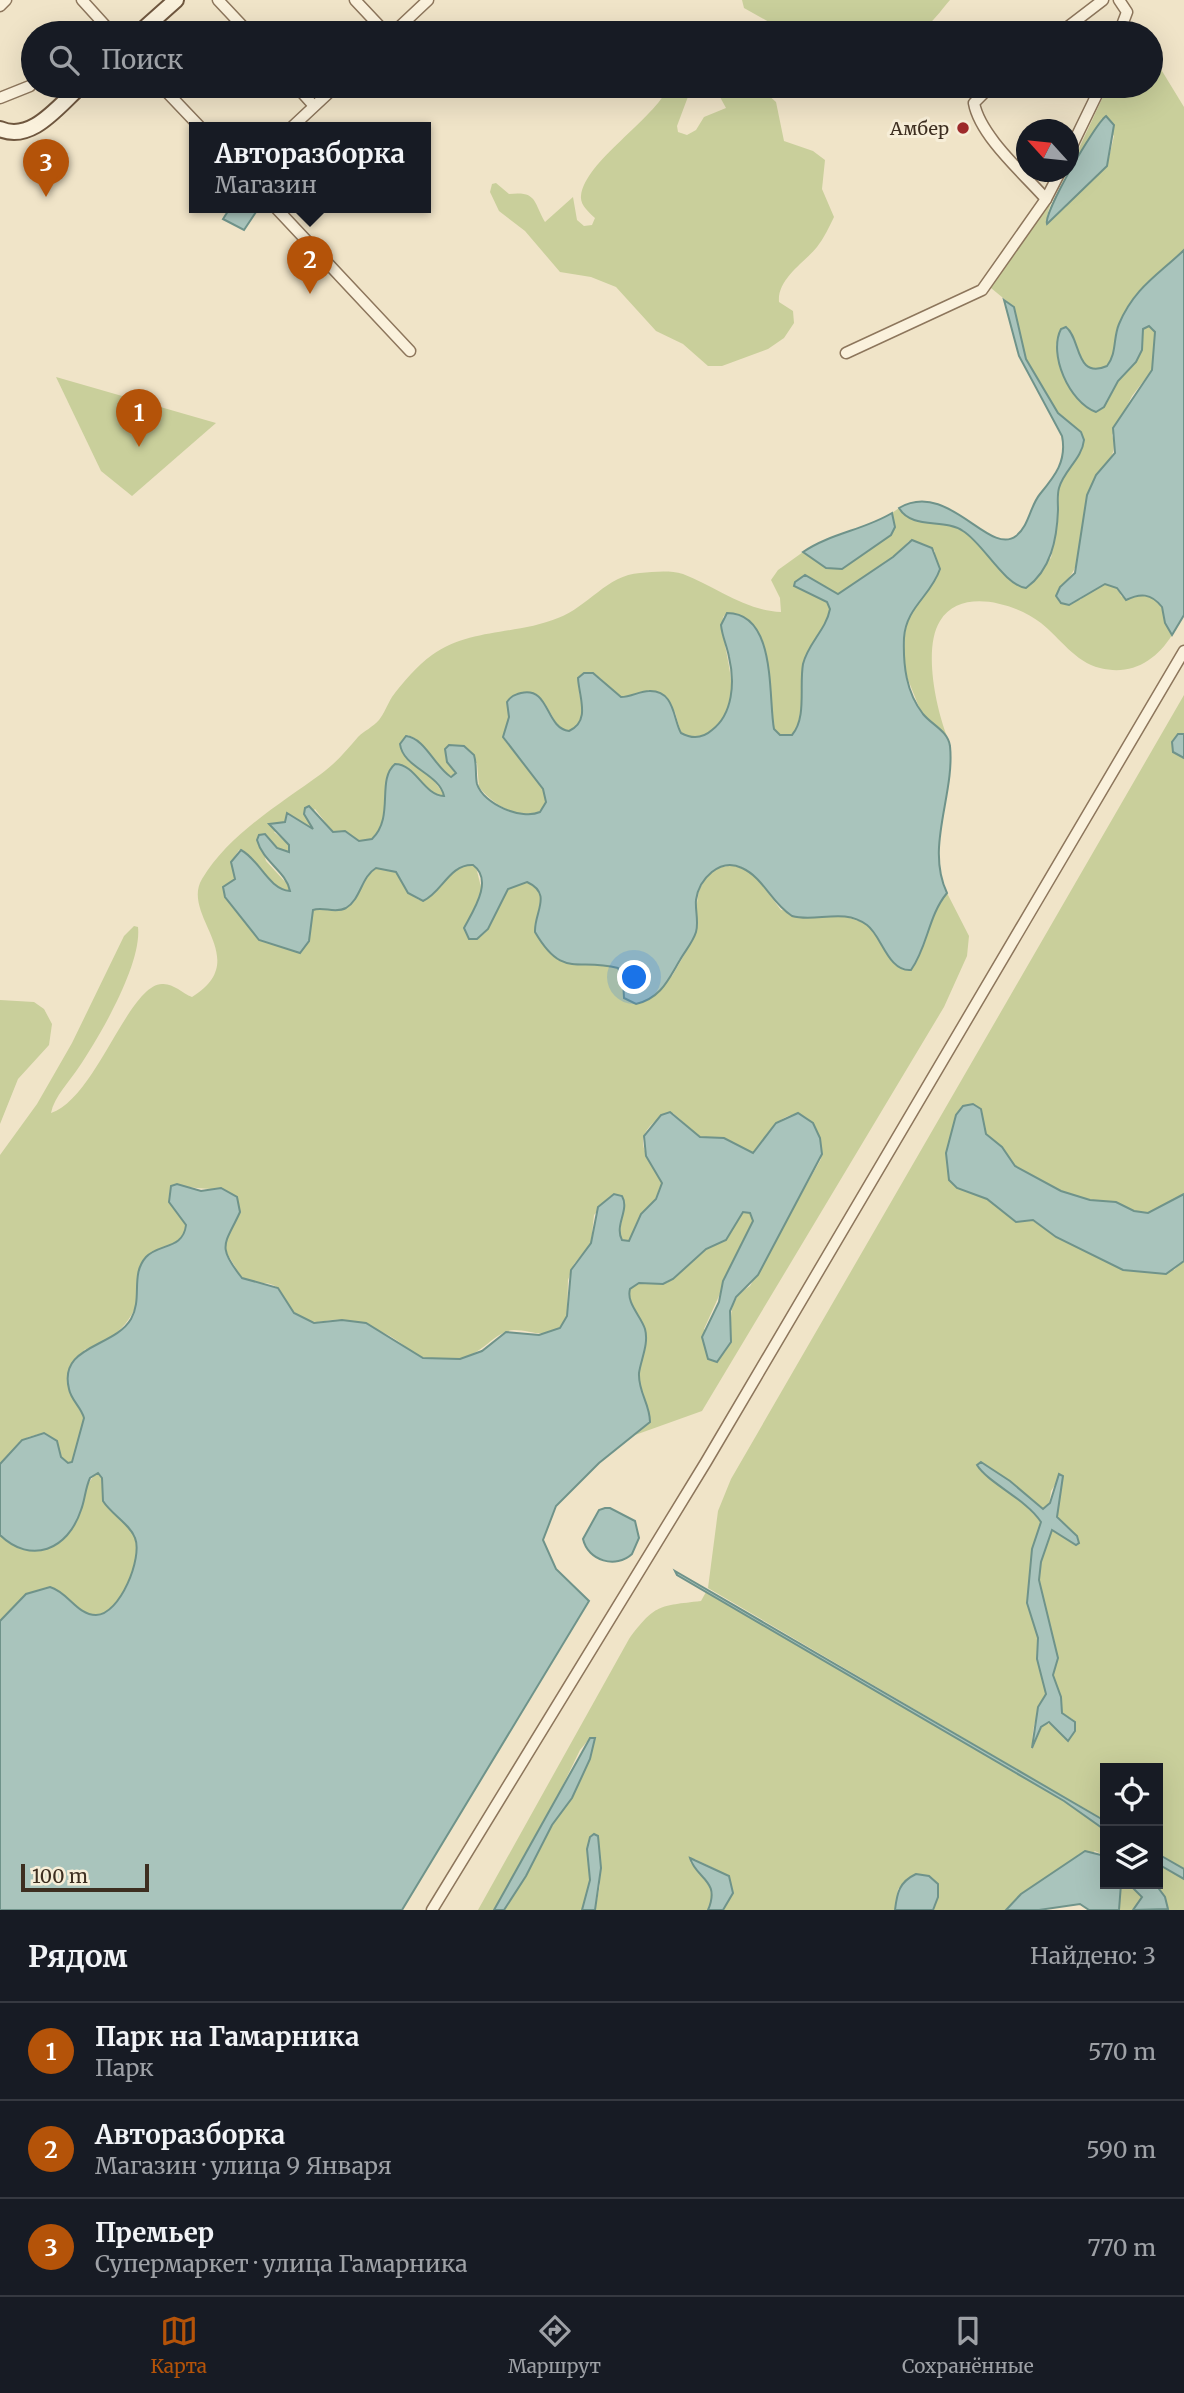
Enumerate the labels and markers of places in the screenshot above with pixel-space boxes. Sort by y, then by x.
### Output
place label: Амбер [889,117,949,140]
marker: Амбер [955,120,971,136]
pin: 3 [23,139,69,197]
pin: 2 [287,236,333,294]
pin: 1 [116,389,162,447]

